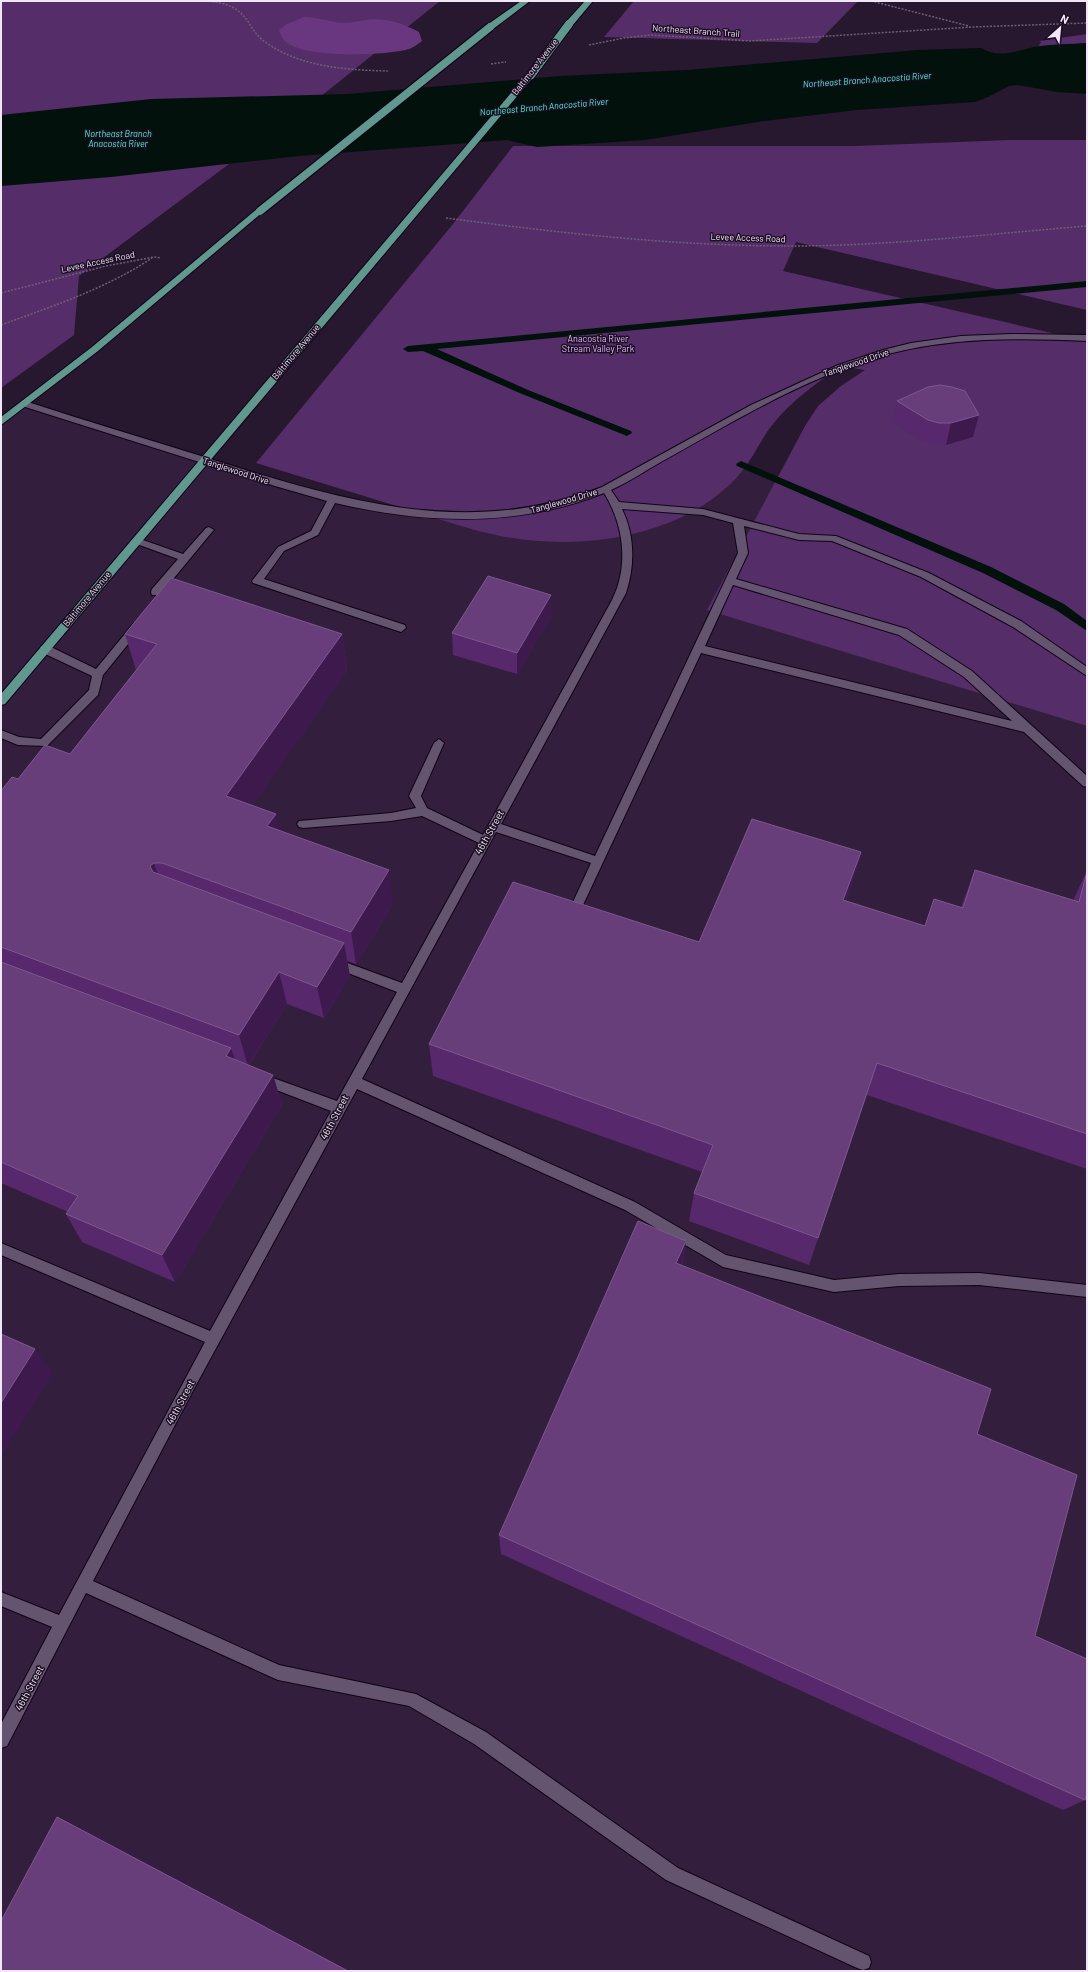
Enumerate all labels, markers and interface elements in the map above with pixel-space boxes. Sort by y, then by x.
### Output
north arrow [1040,8,1080,48]
text: N [1059,11,1071,26]
street label: Northeast Branch Trail [652,22,740,39]
street label: Baltimore Avenue [509,36,560,97]
water label: Northeast Branch Anacostia River [802,69,932,89]
water label: Northeast Branch Anacostia River [479,95,609,118]
water label: Northeast Branch Anacostia River [84,128,152,149]
street label: Levee Access Road [710,231,786,244]
street label: Levee Access Road [60,248,136,275]
street label: Baltimore Avenue [269,322,322,381]
park label: Anacostia River Stream Valley Park [562,333,635,354]
street label: Tanglewood Drive [821,346,890,379]
street label: Tanglewood Drive [202,455,271,486]
street label: Tanglewood Drive [529,486,599,515]
street label: Baltimore Avenue [60,569,113,628]
street label: 46th Street [472,807,506,856]
street label: 46th Street [317,1092,351,1141]
street label: 46th Street [163,1377,197,1426]
street label: 46th Street [12,1663,46,1712]

